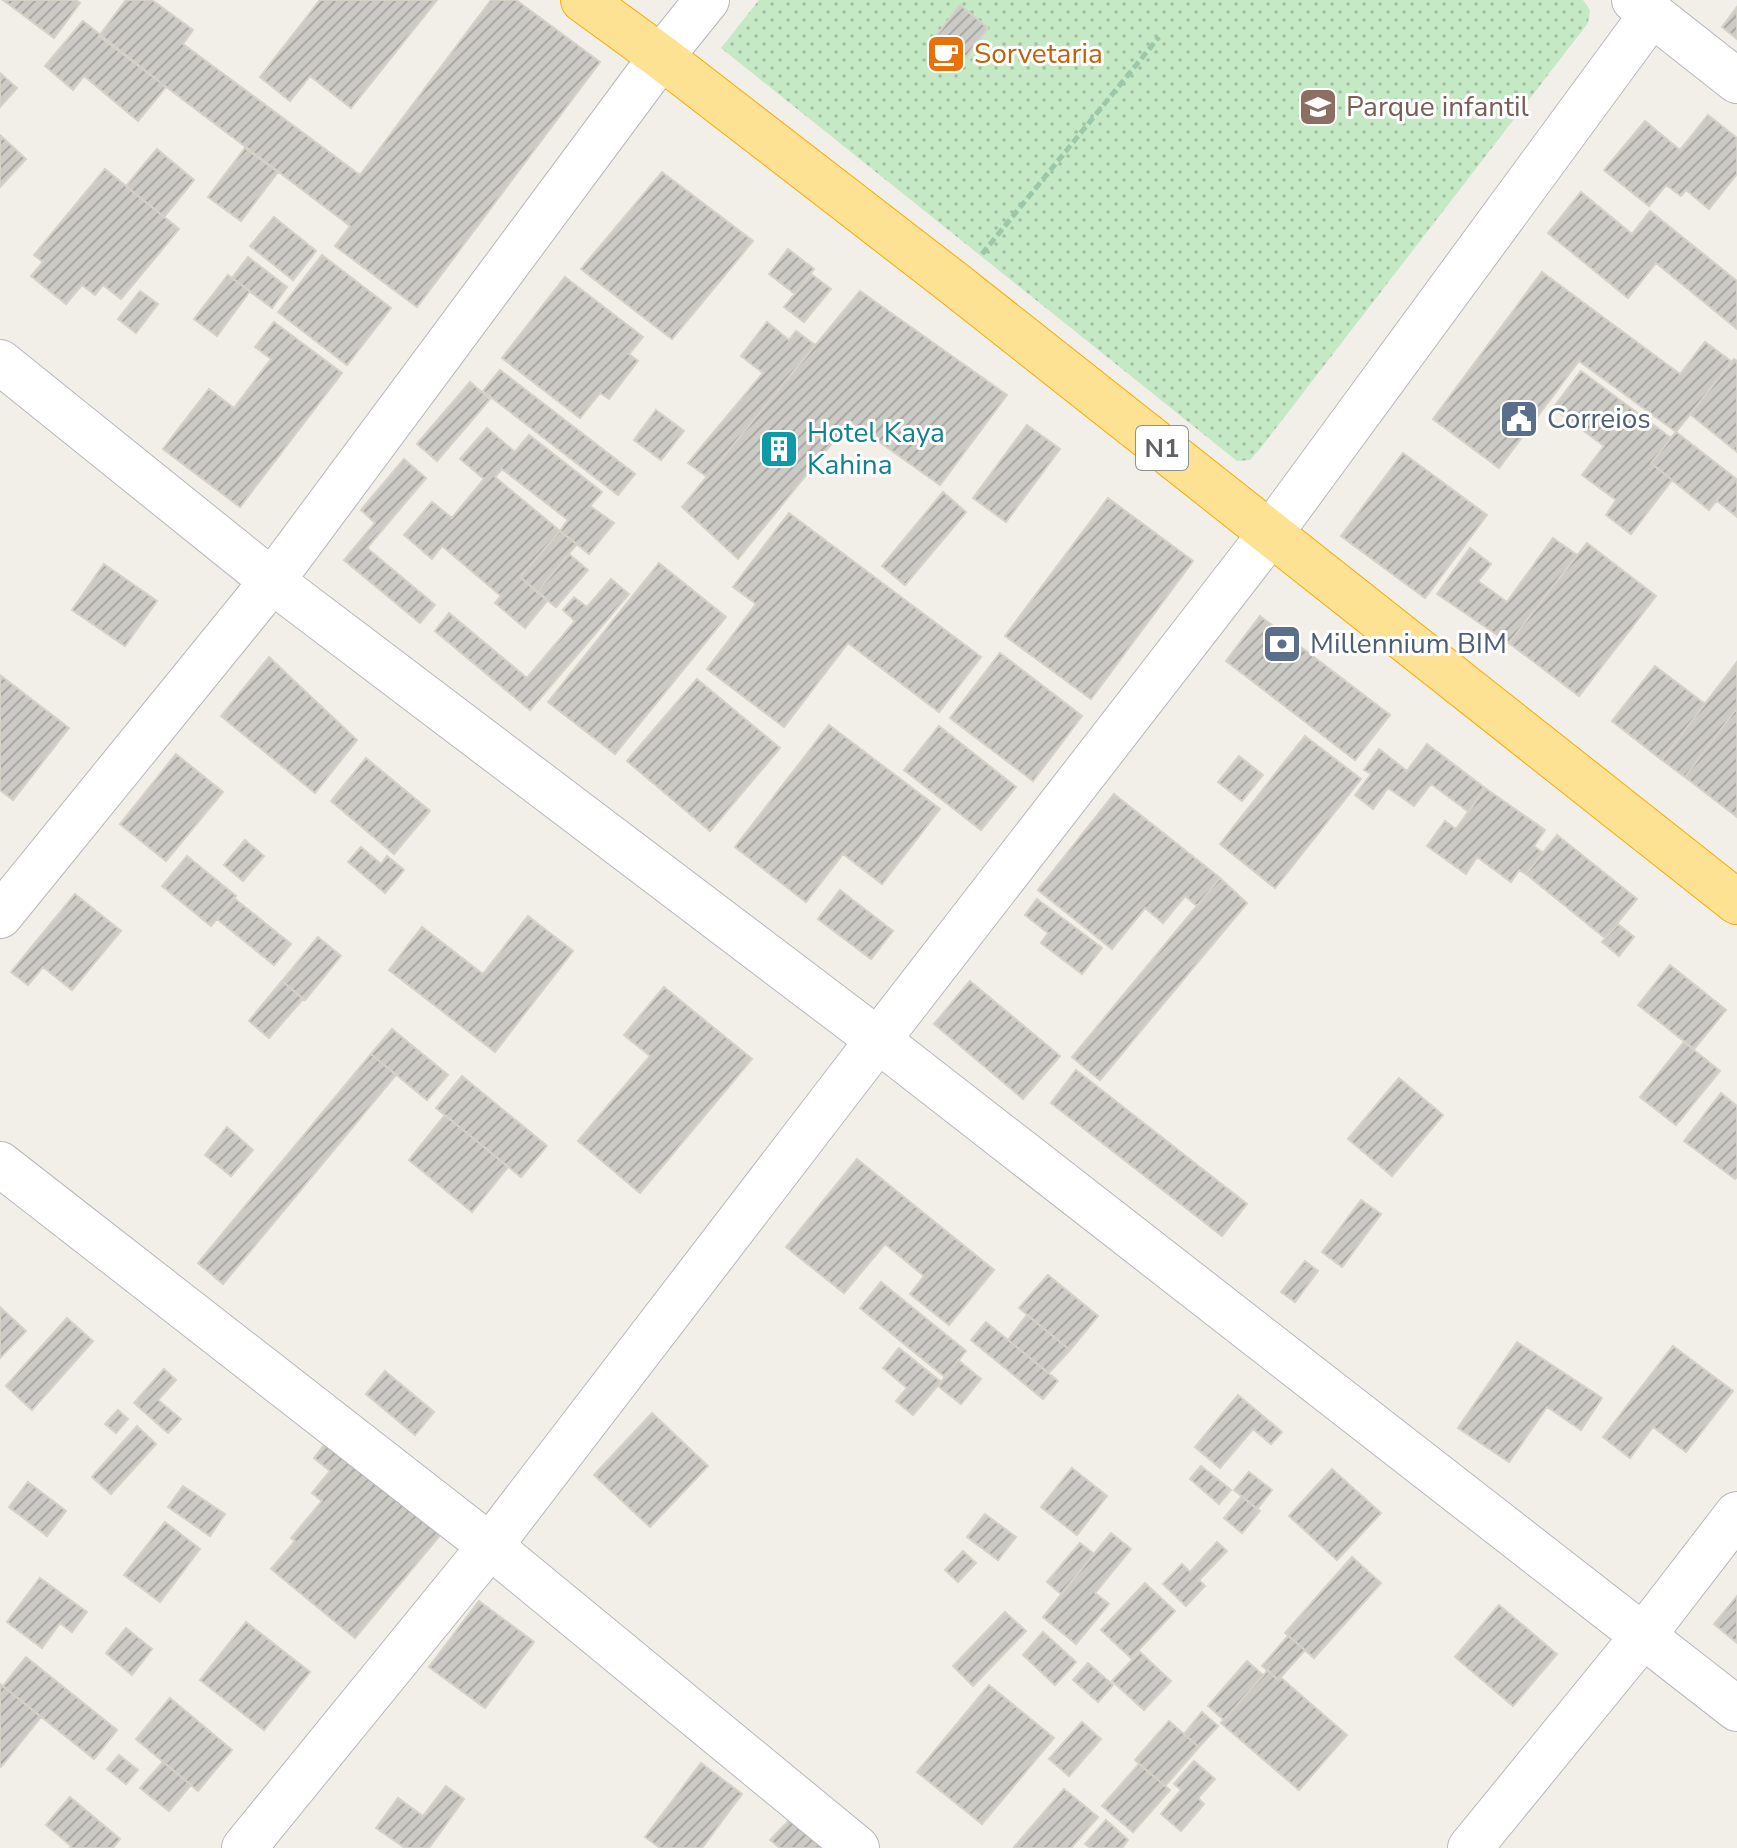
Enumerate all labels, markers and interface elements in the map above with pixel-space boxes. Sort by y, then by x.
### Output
cafe icon: Sorvetaria [925,33,967,75]
place label: Sorvetaria [974,35,1103,73]
school or university icon: Parque infantil [1297,86,1339,128]
place label: Parque infantil [1346,88,1529,126]
public building icon: Correios [1498,398,1540,440]
place label: Correios [1547,400,1651,438]
place label: Hotel Kaya Kahina [807,414,945,484]
road number: N1 [1136,426,1188,470]
building icon: Hotel Kaya Kahina [758,428,800,470]
bank icon: Millennium BIM [1261,623,1303,665]
place label: Millennium BIM [1310,625,1507,663]

